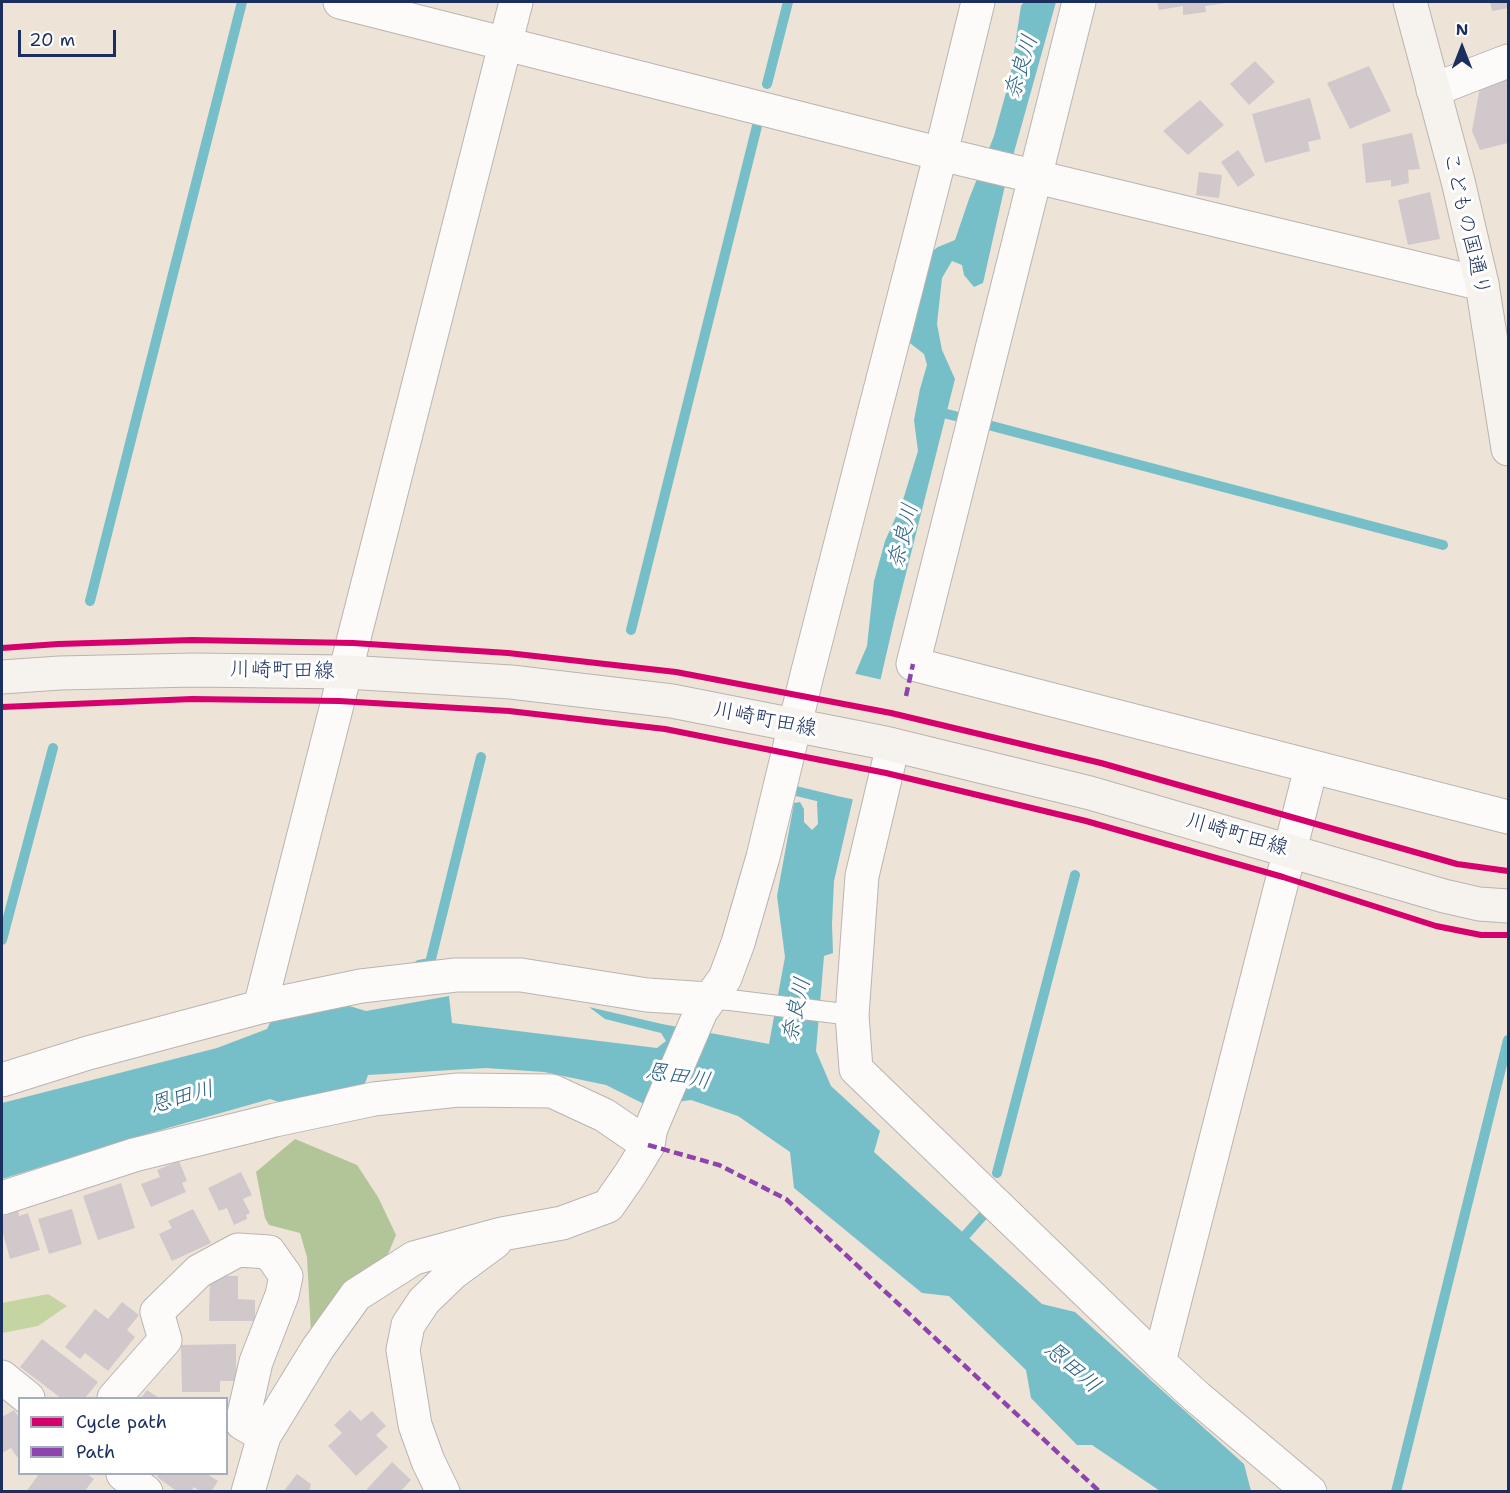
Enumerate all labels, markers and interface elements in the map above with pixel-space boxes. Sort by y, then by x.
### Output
scale bar [21,18,118,56]
north arrow [1432,18,1492,78]
text: N [1456,19,1468,40]
text: 20 m [29,28,75,52]
water label: 奈良川 [1000,32,1044,102]
street label: こどもの国通り [1437,150,1495,298]
water label: 奈良川 [883,501,925,571]
street label: 川崎町田線 [229,657,335,685]
street label: 川崎町田線 [711,698,819,742]
street label: 川崎町田線 [1183,808,1291,862]
water label: 奈良川 [777,975,817,1045]
water label: 恩田川 [643,1058,713,1096]
water label: 恩田川 [147,1076,217,1120]
water label: 恩田川 [1038,1336,1106,1400]
legend [18,1397,228,1475]
text: Cycle path [76,1410,167,1434]
text: Path [76,1440,115,1464]

